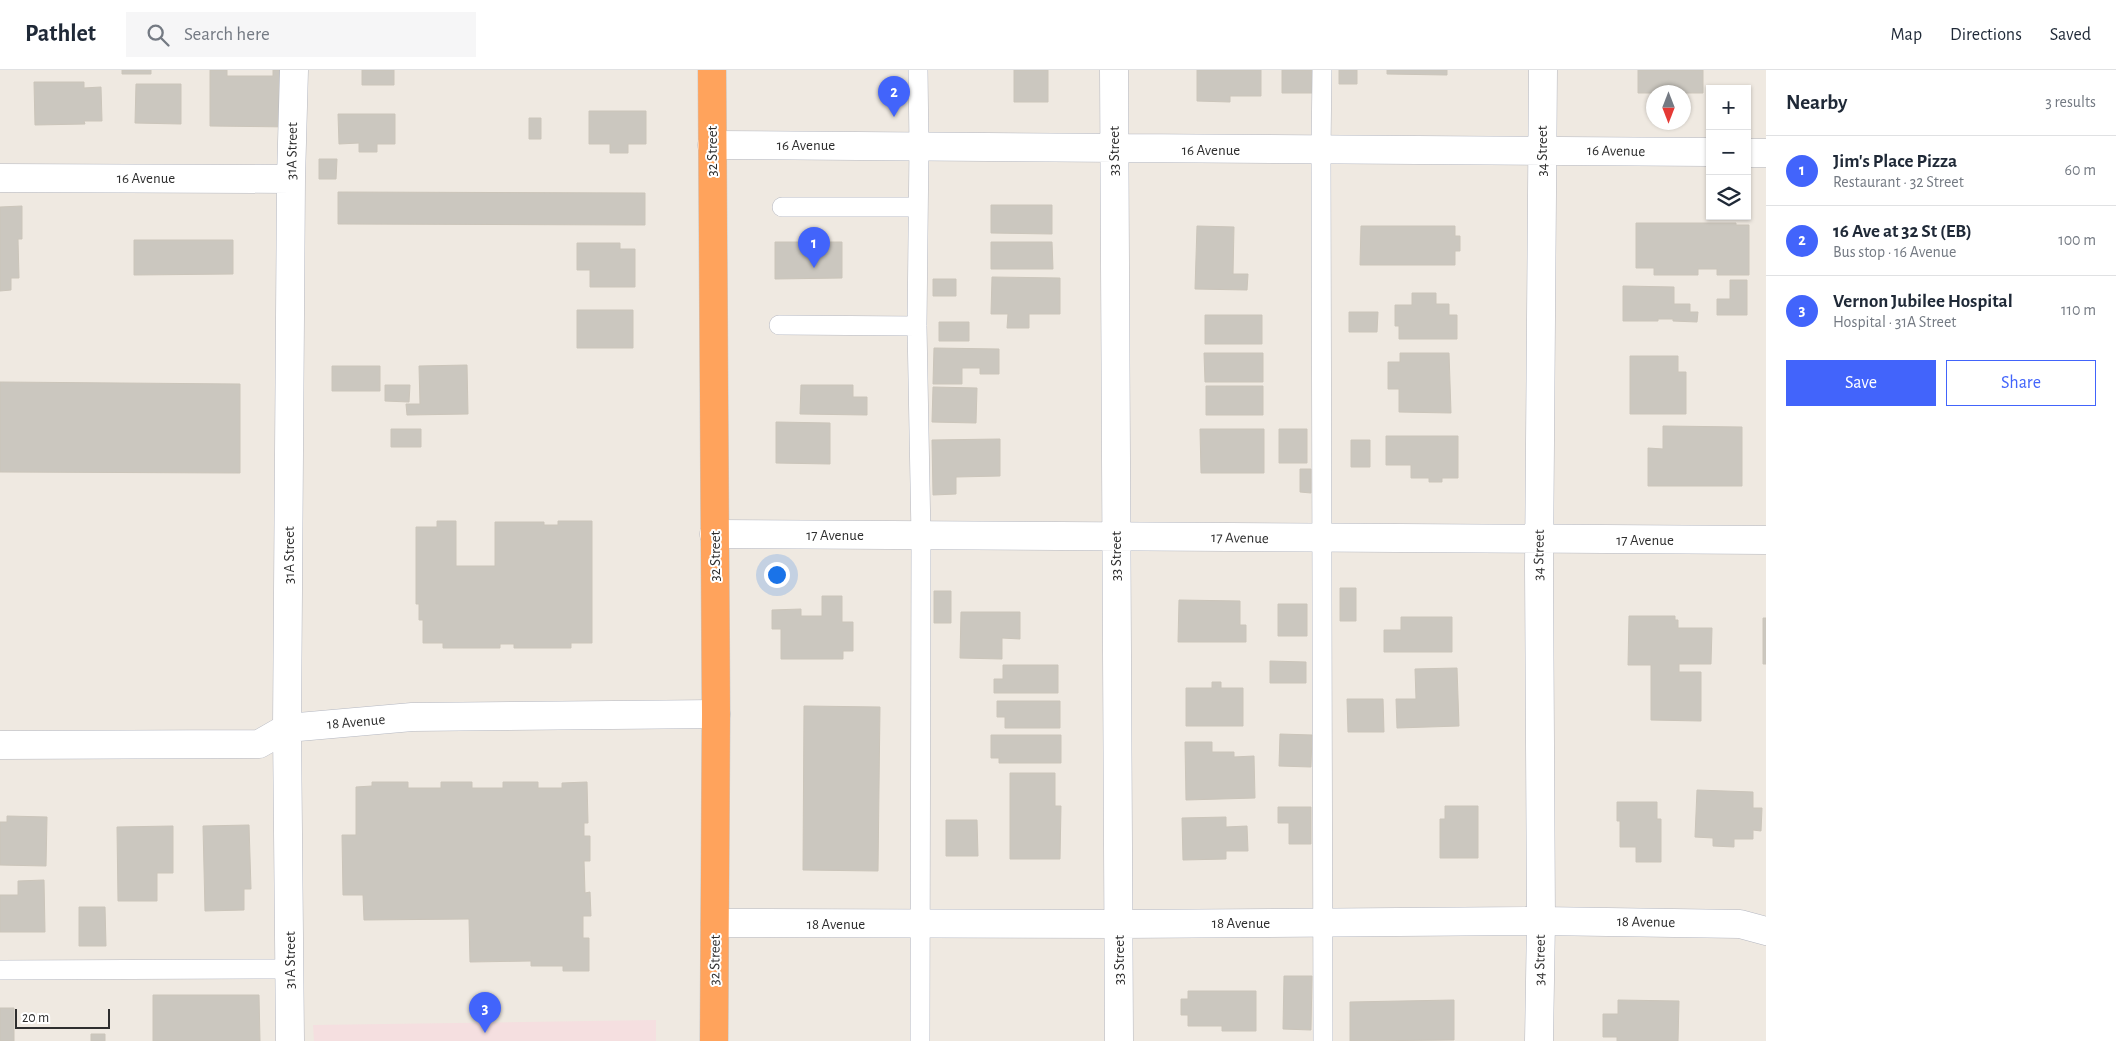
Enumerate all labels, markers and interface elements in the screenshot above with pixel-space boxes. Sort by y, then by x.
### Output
search box [126,12,476,57]
icon: search [144,21,172,49]
text: Pathlet [25,22,96,46]
text: Search here [184,25,270,44]
text: Map [1891,26,1922,44]
text: Directions [1950,26,2022,44]
text: Saved [2050,26,2091,44]
pin: 2 [878,76,910,117]
north arrow [1646,85,1691,130]
map controls [1706,85,1751,220]
button: + [1706,85,1751,130]
text: Nearby [1786,92,1847,113]
text: 3 results [2045,94,2096,110]
street label: 31A Street [284,122,300,180]
street label: 32 Street [705,125,720,176]
street label: 34 Street [1535,125,1550,177]
street label: 33 Street [1107,126,1122,176]
button: − [1706,130,1751,175]
street label: 16 Avenue [777,138,835,153]
street label: 16 Avenue [1182,143,1240,158]
street label: 16 Avenue [1587,143,1645,159]
text: Jim's Place Pizza [1833,152,1957,171]
text: 1 [1799,162,1805,178]
text: 60 m [2065,162,2096,178]
street label: 16 Avenue [117,171,175,186]
text: Restaurant · 32 Street [1833,174,1964,190]
button: layers [1706,175,1751,220]
text: 16 Ave at 32 St (EB) [1833,222,1972,241]
pin: 1 [798,227,830,268]
text: 2 [1798,232,1806,248]
text: 100 m [2058,232,2096,248]
text: Bus stop · 16 Avenue [1833,244,1956,260]
text: Vernon Jubilee Hospital [1833,292,2013,311]
text: 3 [1799,302,1805,318]
text: 110 m [2061,302,2096,318]
text: Hospital · 31A Street [1833,314,1956,330]
button: Save [1786,360,1936,406]
button: Share [1946,360,2096,406]
street label: 31A Street [282,526,297,584]
street label: 17 Avenue [806,528,864,543]
street label: 34 Street [1531,529,1547,581]
street label: 32 Street [708,530,723,581]
street label: 17 Avenue [1211,530,1269,546]
street label: 33 Street [1109,531,1124,581]
street label: 17 Avenue [1616,533,1674,548]
your location [764,562,790,588]
street label: 18 Avenue [326,712,386,732]
street label: 18 Avenue [1617,914,1675,930]
street label: 18 Avenue [1212,916,1270,931]
street label: 18 Avenue [807,917,865,932]
street label: 31A Street [283,931,298,989]
street label: 32 Street [707,934,723,986]
street label: 34 Street [1532,934,1548,986]
street label: 33 Street [1112,935,1127,985]
pin: 3 [469,992,501,1033]
scale bar [15,1006,110,1029]
text: 20 m [22,1011,49,1025]

